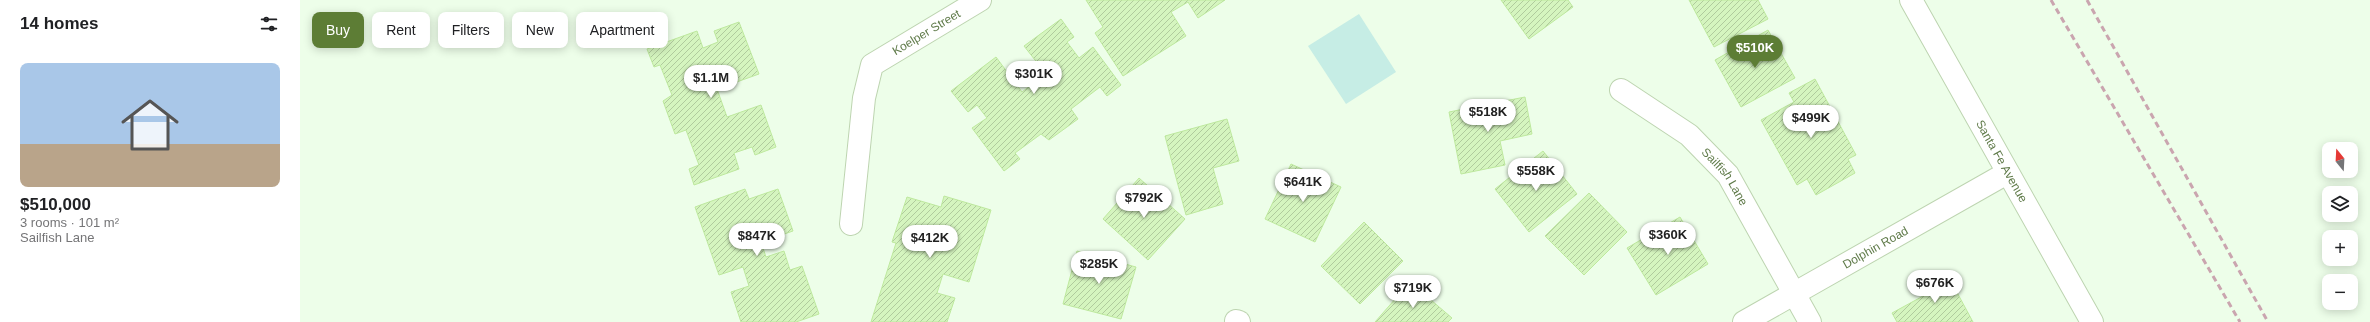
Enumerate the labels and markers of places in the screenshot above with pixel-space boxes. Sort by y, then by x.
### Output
pin: $510K [1727,35,1783,69]
pin: $301K [1006,61,1062,95]
pin: $1.1M [683,65,739,99]
pin: $518K [1460,99,1516,133]
pin: $499K [1783,105,1839,139]
pin: $558K [1508,158,1564,192]
pin: $641K [1275,169,1331,203]
pin: $792K [1116,185,1172,219]
pin: $360K [1640,222,1696,256]
pin: $847K [729,223,785,257]
pin: $412K [902,225,958,259]
pin: $285K [1071,251,1127,285]
pin: $676K [1907,270,1963,304]
pin: $719K [1385,275,1441,309]

